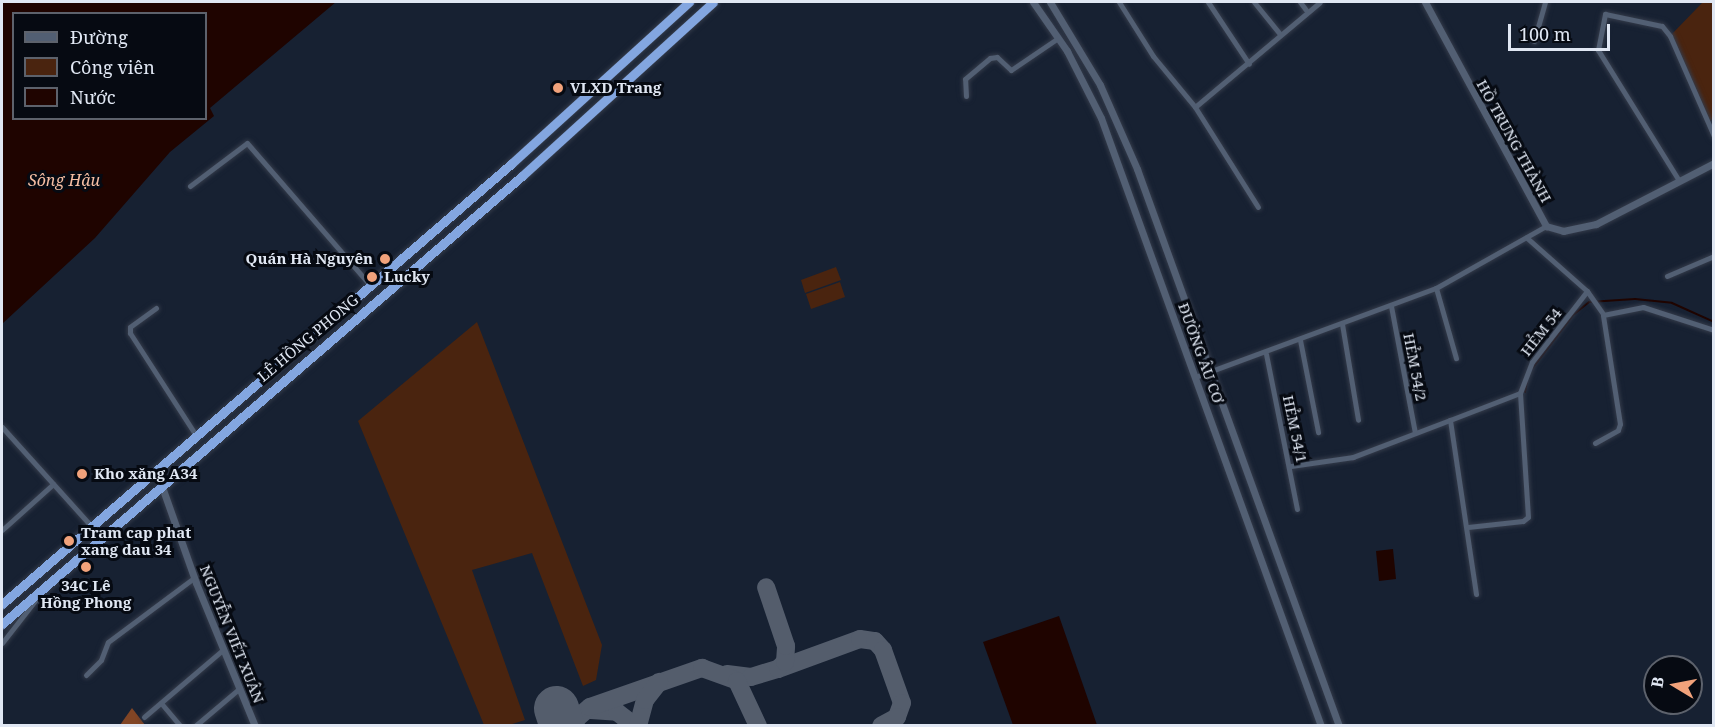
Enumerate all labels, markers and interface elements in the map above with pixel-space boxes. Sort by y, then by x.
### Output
legend [12,12,207,120]
scale bar [1511,12,1613,50]
text: 100 m [1519,22,1571,46]
text: Đường [70,25,128,49]
text: Công viên [70,55,155,79]
street label: HỒ TRUNG THÀNH [1473,76,1555,206]
place label: VLXD Trang [570,79,661,97]
marker: VLXD Trang [551,81,565,95]
text: Nước [70,85,116,109]
water label: Sông Hậu [28,170,100,190]
place label: Quán Hà Nguyên [246,250,373,268]
marker: Quán Hà Nguyên [378,252,392,266]
place label: Lucky [384,268,430,286]
marker: Lucky [365,270,379,284]
street label: LÊ HỒNG PHONG [254,291,362,385]
street label: ĐƯỜNG ÂU CƠ [1174,300,1228,406]
street label: HẺM 54 [1517,304,1565,360]
street label: HẺM 54/2 [1400,332,1430,402]
street label: HẺM 54/1 [1279,394,1311,464]
place label: Kho xăng A34 [94,465,197,483]
marker: Kho xăng A34 [75,467,89,481]
place label: Tram cap phat xang dau 34 [81,523,191,558]
marker: Tram cap phat xang dau 34 [62,534,76,548]
marker: 34C Lê Hồng Phong [79,560,93,574]
street label: NGUYỄN VIẾT XUÂN [196,562,268,706]
place label: 34C Lê Hồng Phong [41,576,131,611]
north arrow [1643,655,1703,715]
text: B [1645,675,1669,689]

